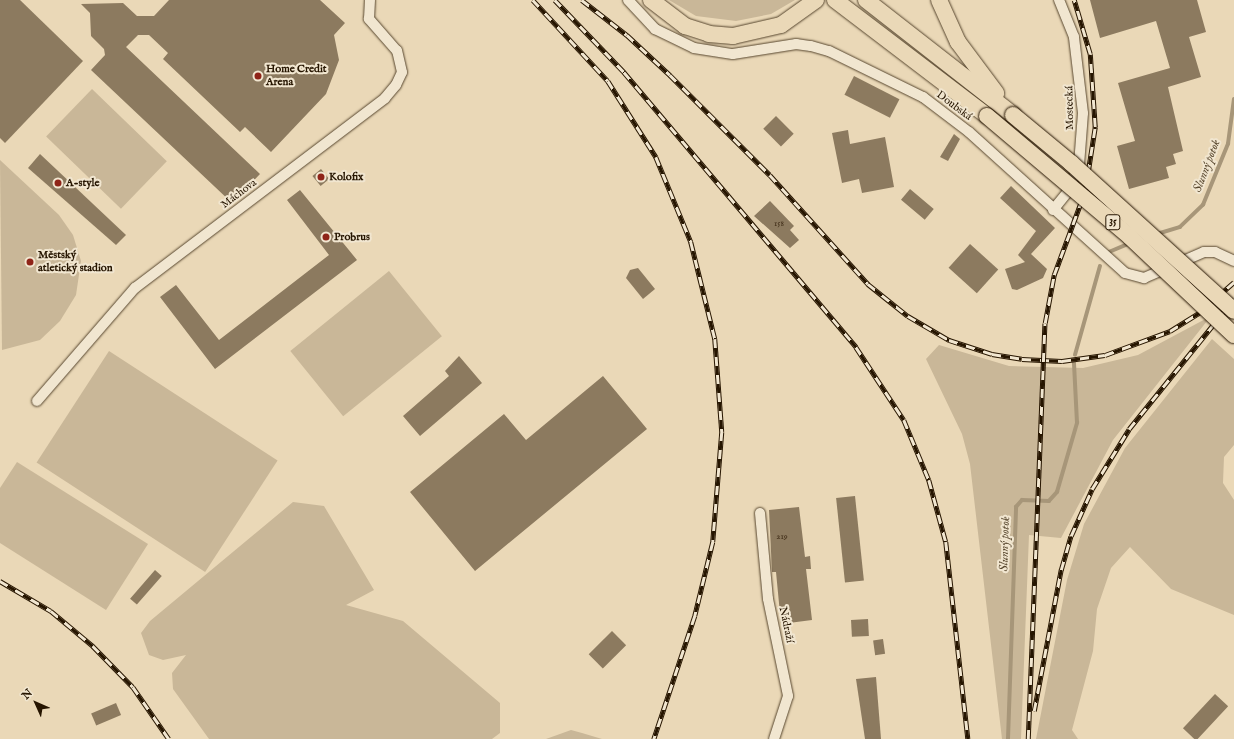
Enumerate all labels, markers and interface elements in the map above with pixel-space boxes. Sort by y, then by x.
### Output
place label: Home Credit Arena [266,63,327,89]
marker: Home Credit Arena [253,71,263,81]
street label: Mostecká [1063,86,1077,130]
street label: Doubská [934,88,974,124]
water label: Slunný potok [1190,138,1224,194]
place label: Kolofix [329,170,363,184]
marker: Kolofix [316,172,326,182]
place label: A-style [66,176,99,190]
street label: Máchova [219,176,259,212]
marker: A-style [53,178,63,188]
road number: 35 [1105,214,1121,230]
house number: 158 [774,219,784,229]
place label: Probrus [334,230,370,244]
marker: Probrus [321,232,331,242]
place label: Městský atletický stadion [38,249,113,275]
marker: Městský atletický stadion [25,257,35,267]
water label: Slunný potok [997,516,1013,572]
house number: 219 [776,532,788,542]
street label: Nádraží [776,606,796,644]
north arrow [16,683,56,723]
text: N [19,686,36,703]

